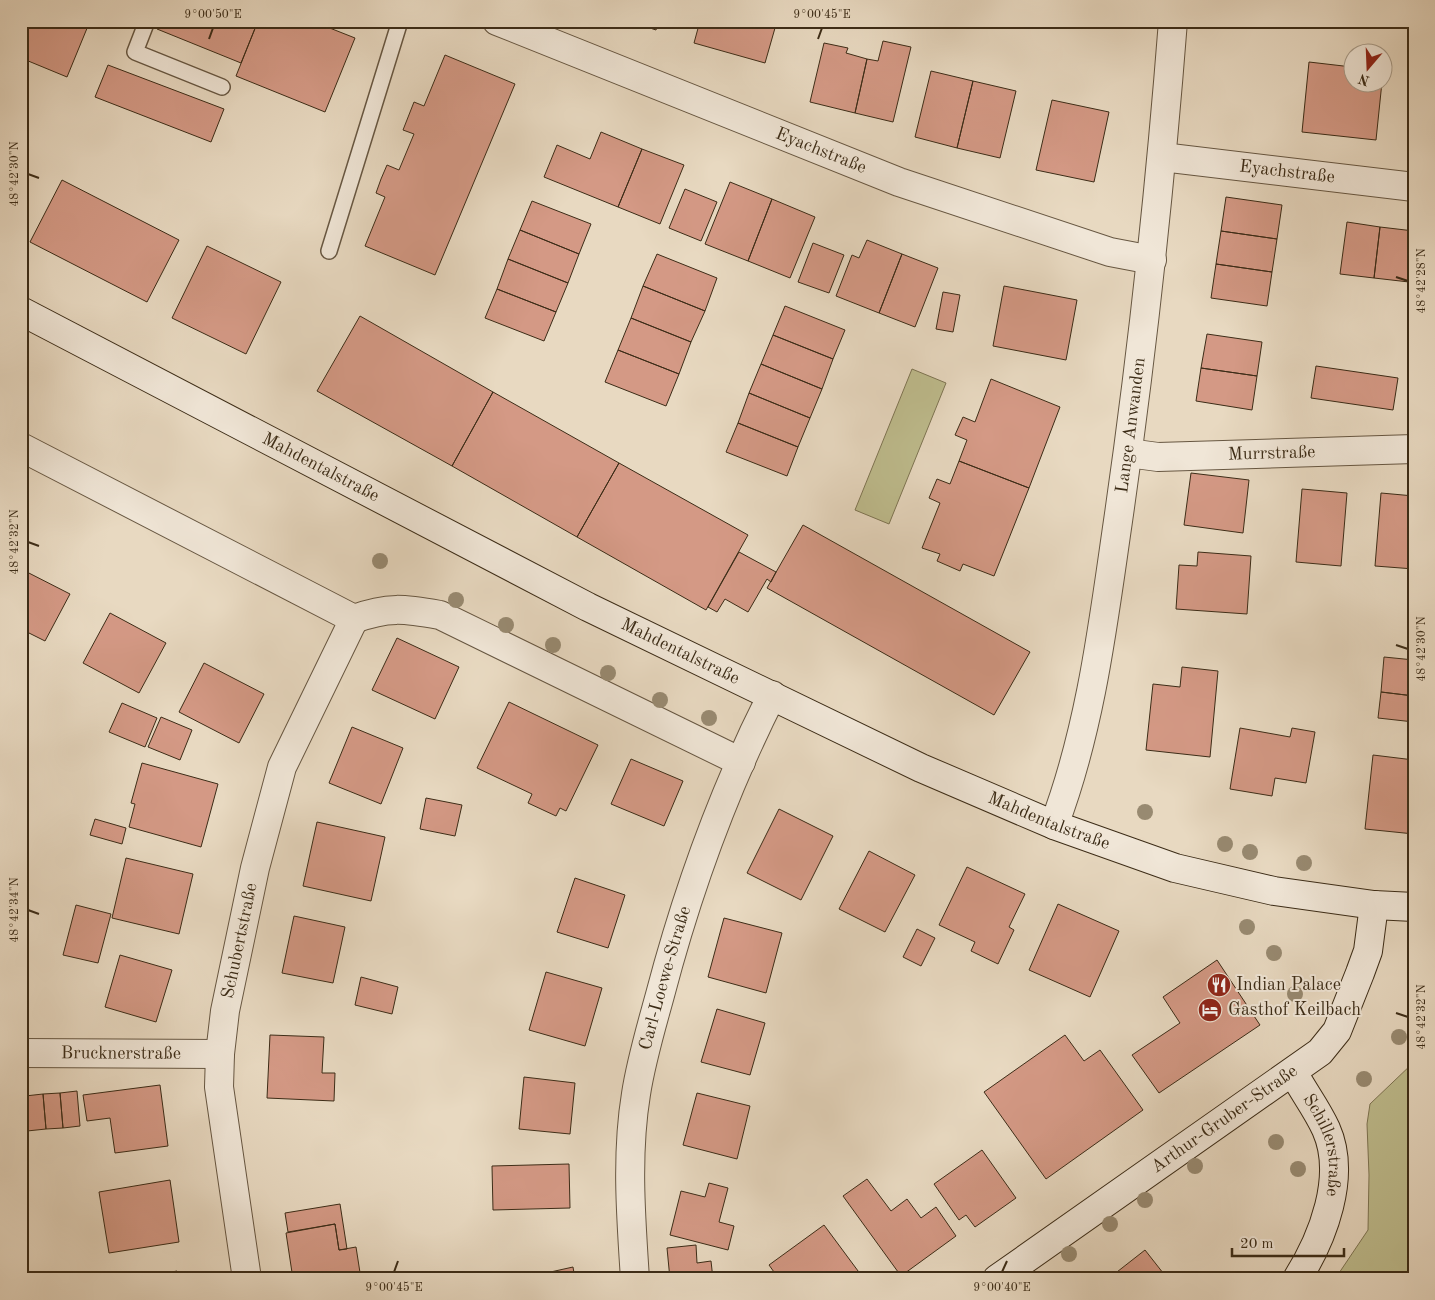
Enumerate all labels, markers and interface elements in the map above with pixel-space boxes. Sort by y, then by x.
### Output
text: 9°00'50"E [184,8,242,21]
text: 9°00'45"E [793,8,851,21]
north arrow [1342,42,1392,92]
text: N [1356,71,1371,88]
street label: Eyachstraße [773,125,869,177]
text: 48°42'30"N [9,141,21,207]
street label: Eyachstraße [1238,157,1336,187]
text: 48°42'28"N [1416,248,1428,314]
street label: Lange Anwanden [1113,356,1149,494]
street label: Mahdentalstraße [259,429,382,505]
street label: Murrstraße [1228,443,1316,464]
text: 48°42'32"N [9,509,21,575]
street label: Mahdentalstraße [618,615,742,688]
text: 48°42'30"N [1416,616,1428,682]
street label: Mahdentalstraße [985,789,1112,853]
text: 48°42'34"N [9,877,21,943]
street label: Schubertstraße [219,881,261,1000]
street label: Carl-Loewe-Straße [636,904,694,1052]
restaurant icon: Indian Palace [1206,972,1232,998]
place label: Indian Palace [1236,976,1341,994]
text: 48°42'32"N [1416,984,1428,1050]
hotel icon: Gasthof Keilbach [1197,997,1223,1023]
place label: Gasthof Keilbach [1228,1001,1361,1019]
street label: Brucknerstraße [61,1044,181,1063]
street label: Arthur-Gruber-Straße [1148,1062,1301,1177]
street label: Schillerstraße [1299,1091,1343,1198]
scale bar [1232,1225,1345,1257]
text: 20 m [1240,1237,1274,1252]
text: 9°00'45"E [365,1281,423,1294]
text: 9°00'40"E [973,1282,1031,1294]

